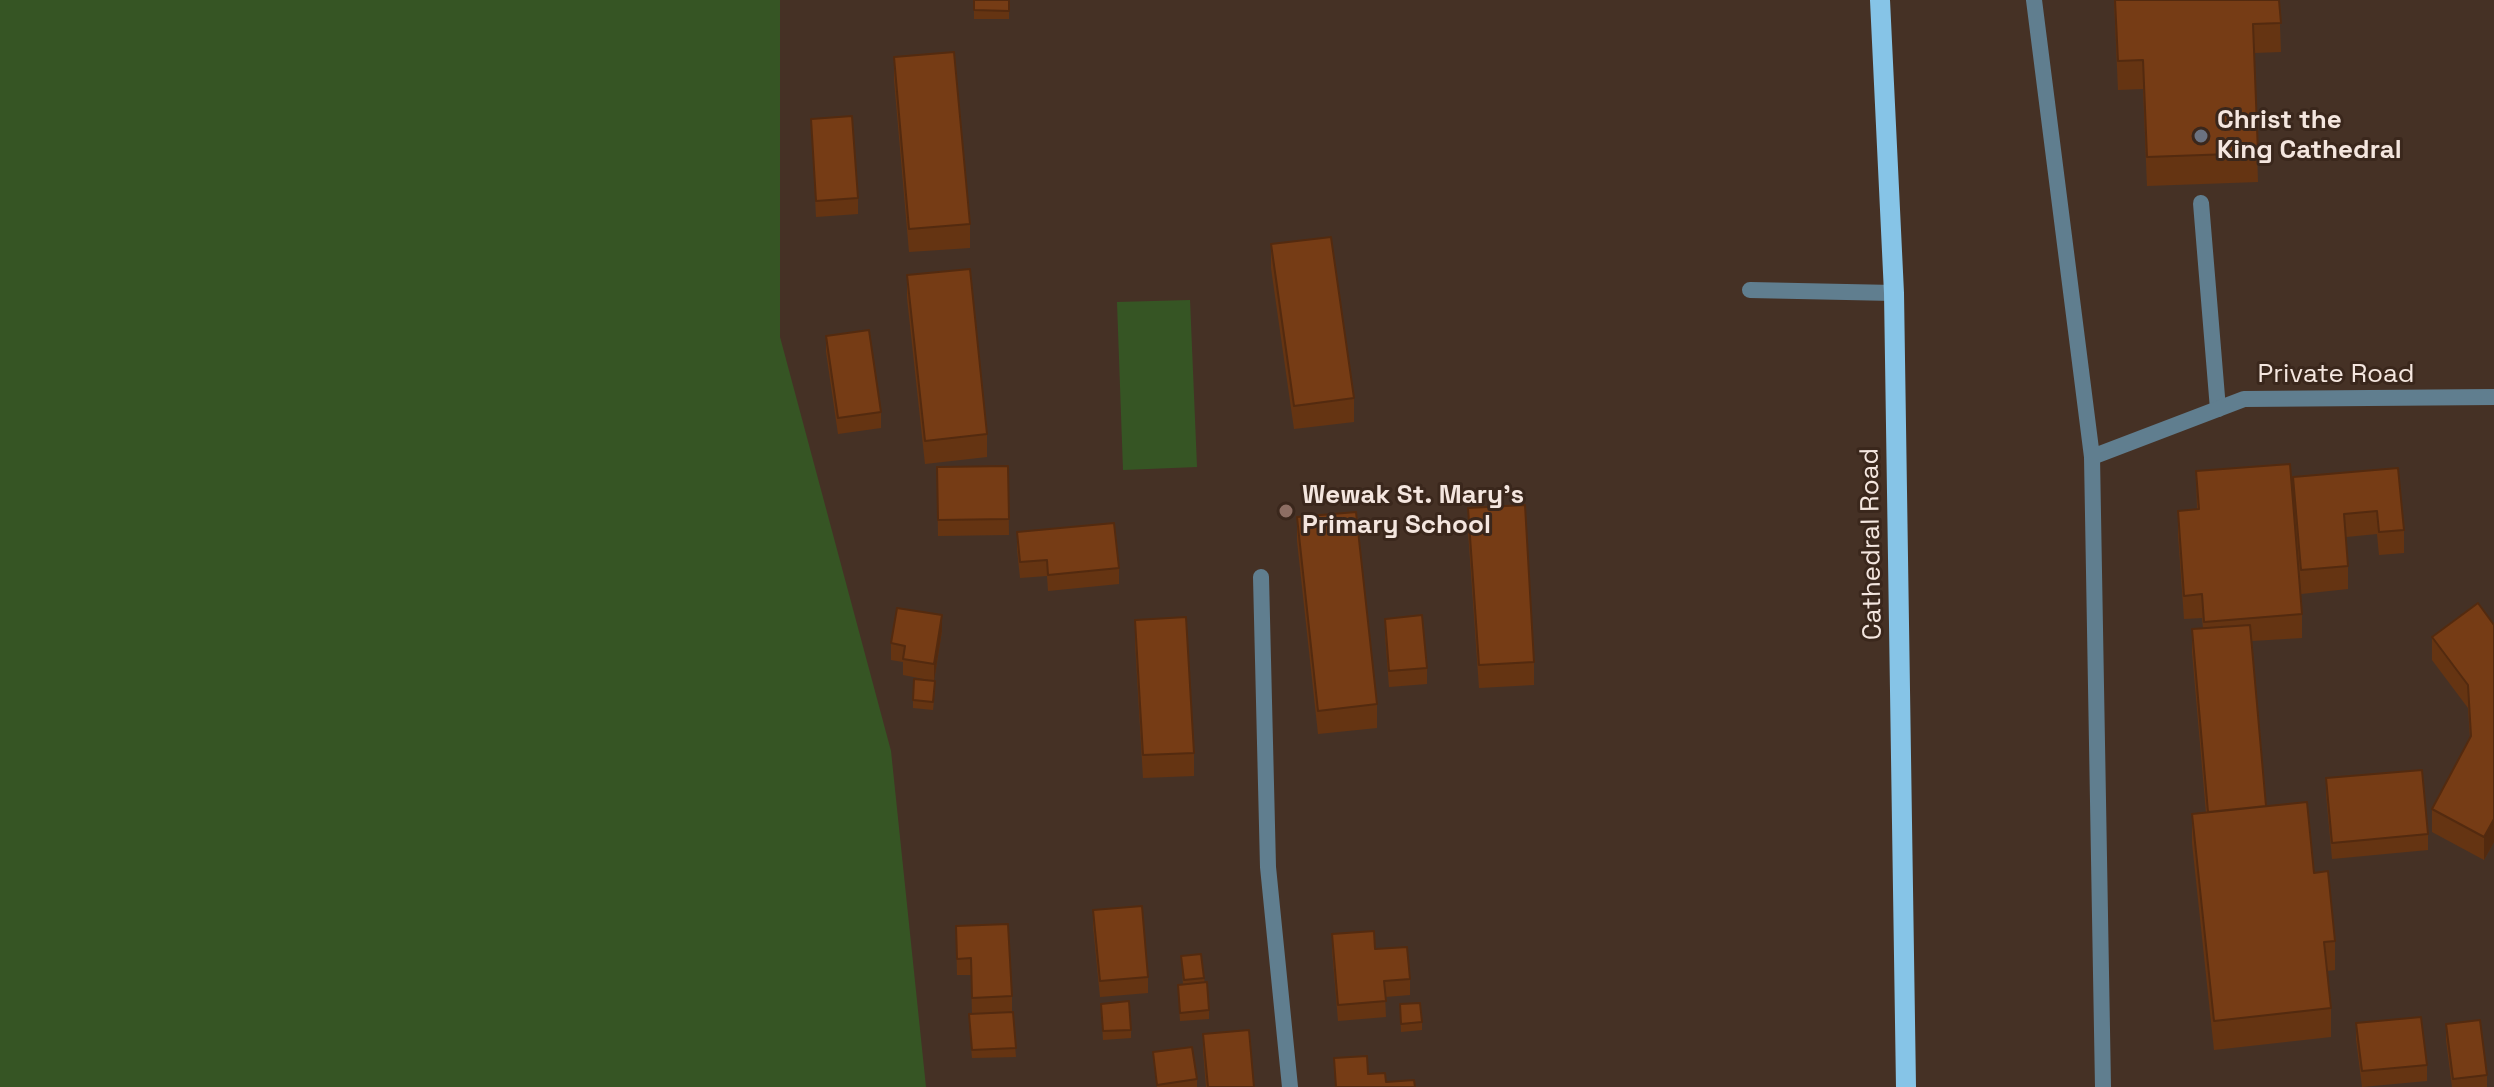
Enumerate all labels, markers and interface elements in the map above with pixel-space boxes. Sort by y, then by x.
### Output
place label: Christ the King Cathedral [2217,105,2402,166]
marker: Christ the King Cathedral [2192,127,2210,145]
street label: Private Road [2258,359,2414,391]
street label: Cathedral Road [1855,448,1889,640]
place label: Wewak St. Mary's Primary School [1302,480,1524,542]
marker: Wewak St. Mary's Primary School [1277,502,1295,520]

